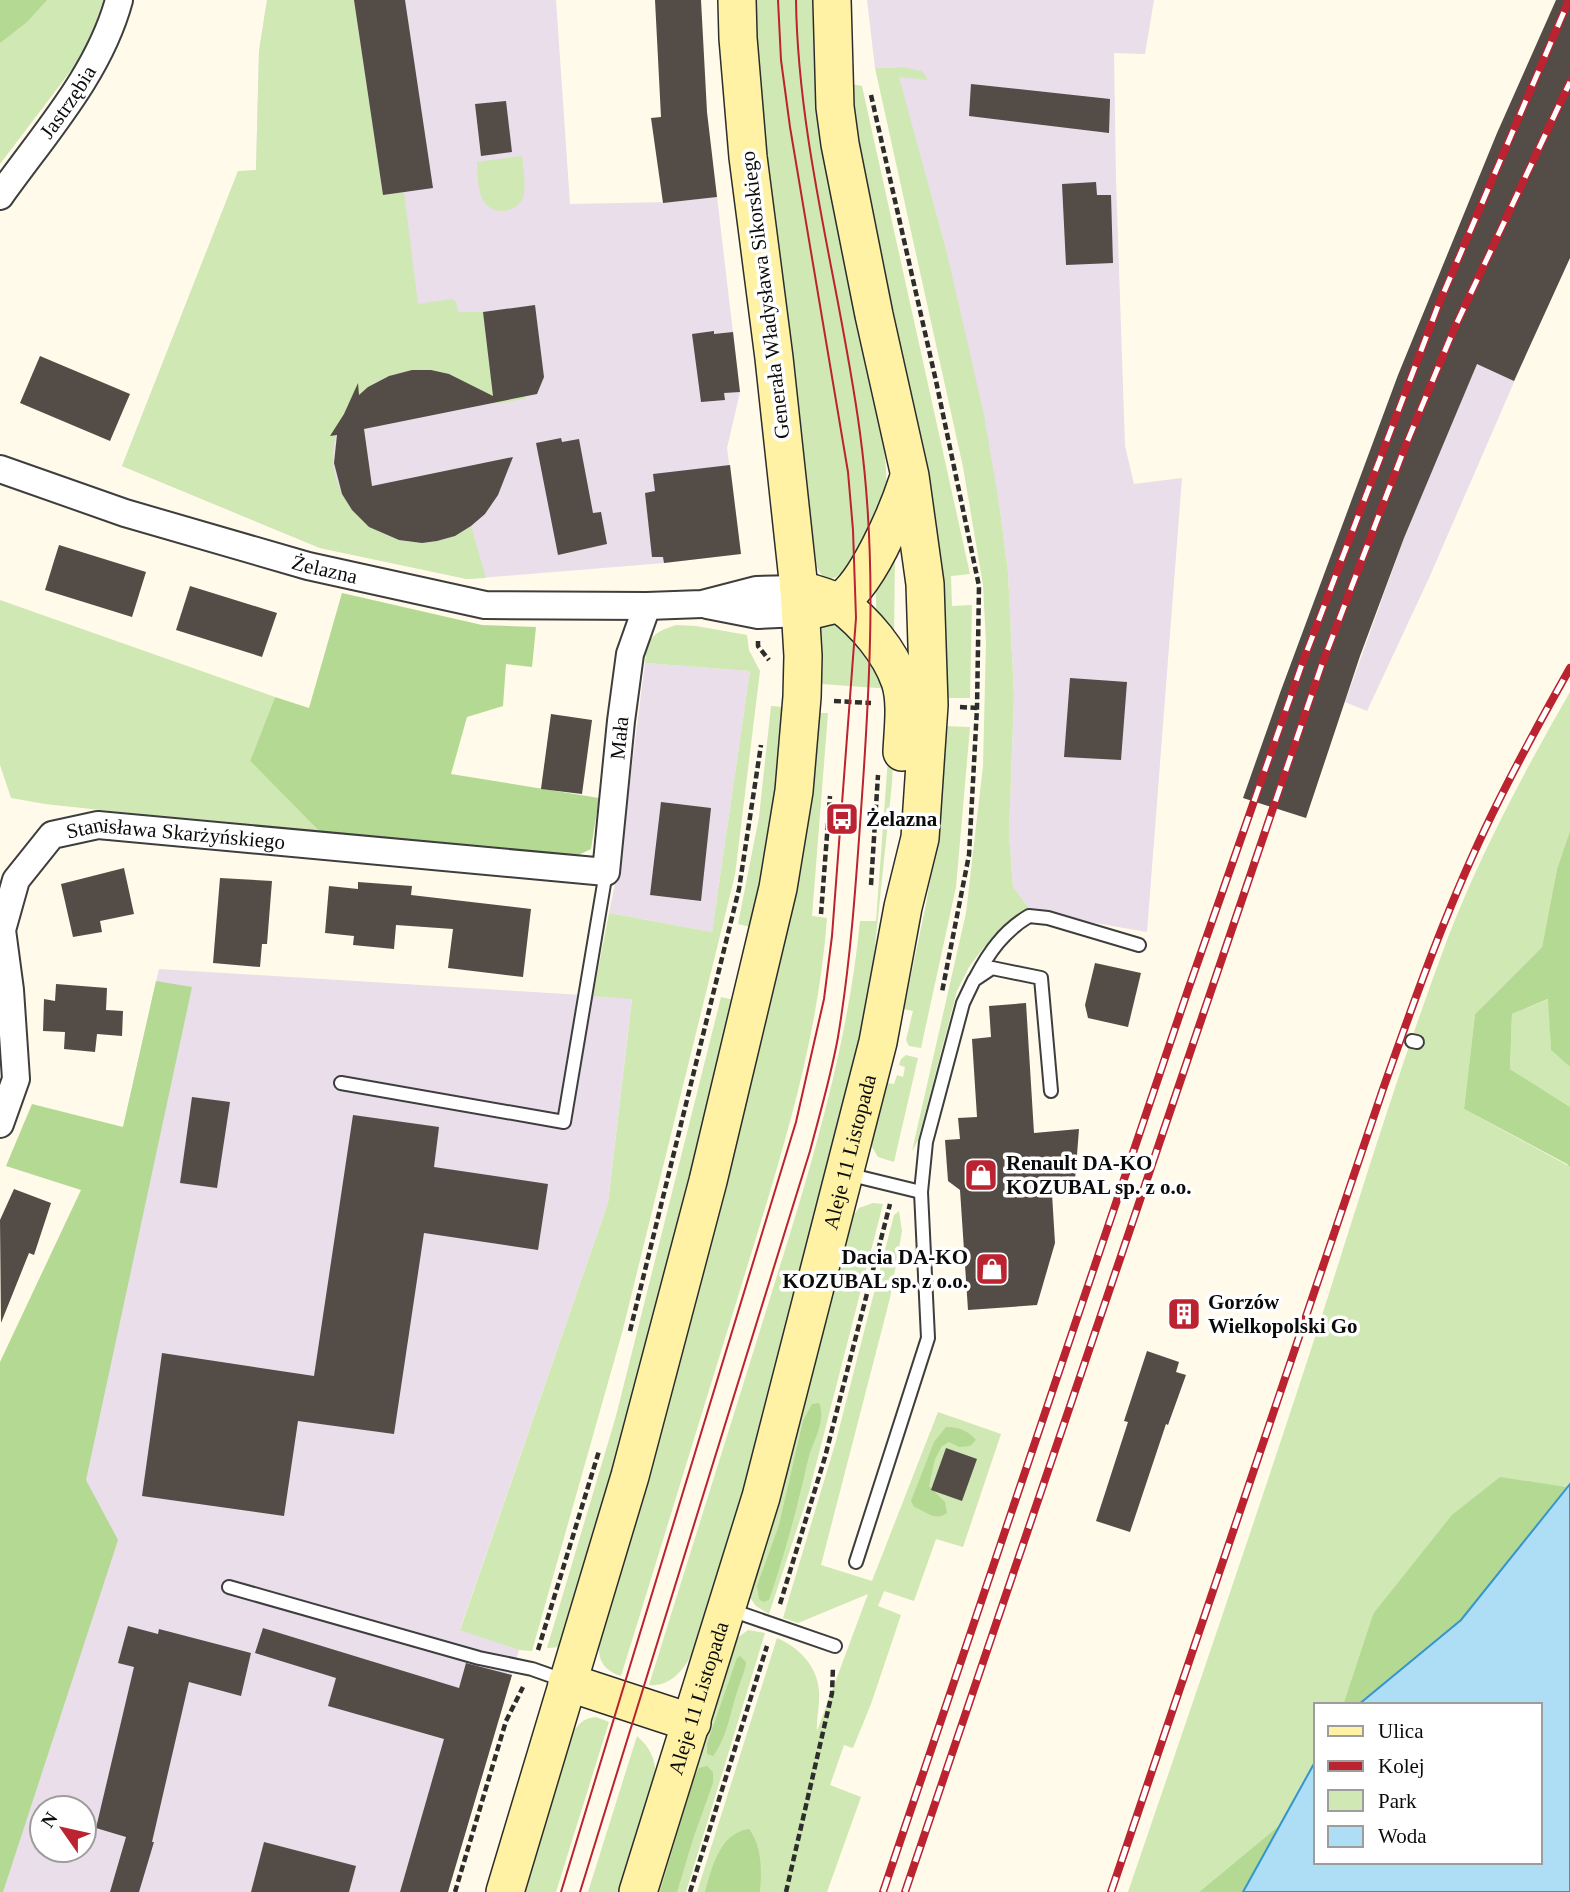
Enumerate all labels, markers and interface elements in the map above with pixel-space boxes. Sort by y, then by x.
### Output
street label: Jastrzębia [35,61,101,143]
street label: Generała Władysława Sikorskiego [735,150,795,440]
street label: Żelazna [289,550,360,589]
street label: Mała [605,715,633,761]
bus stop icon: Żelazna [823,800,861,838]
place label: Żelazna [866,807,938,831]
street label: Stanisława Skarżyńskiego [64,812,286,854]
street label: Aleje 11 Listopada [818,1071,881,1232]
place label: Renault DA-KO KOZUBAL sp. z o.o. [1006,1151,1192,1199]
shop icon: Renault DA-KO KOZUBAL sp. z o.o. [962,1156,1000,1194]
place label: Dacia DA-KO KOZUBAL sp. z o.o. [782,1245,968,1293]
shop icon: Dacia DA-KO KOZUBAL sp. z o.o. [973,1250,1011,1288]
place label: Gorzów Wielkopolski Go [1208,1290,1358,1338]
building icon: Gorzów Wielkopolski Go [1165,1295,1203,1333]
street label: Aleje 11 Listopada [663,1618,734,1778]
legend [1314,1703,1542,1864]
text: Ulica [1378,1719,1424,1743]
text: Kolej [1378,1754,1425,1778]
text: Park [1378,1789,1417,1813]
north arrow [28,1794,98,1864]
text: N [37,1808,62,1831]
text: Woda [1378,1824,1427,1848]

